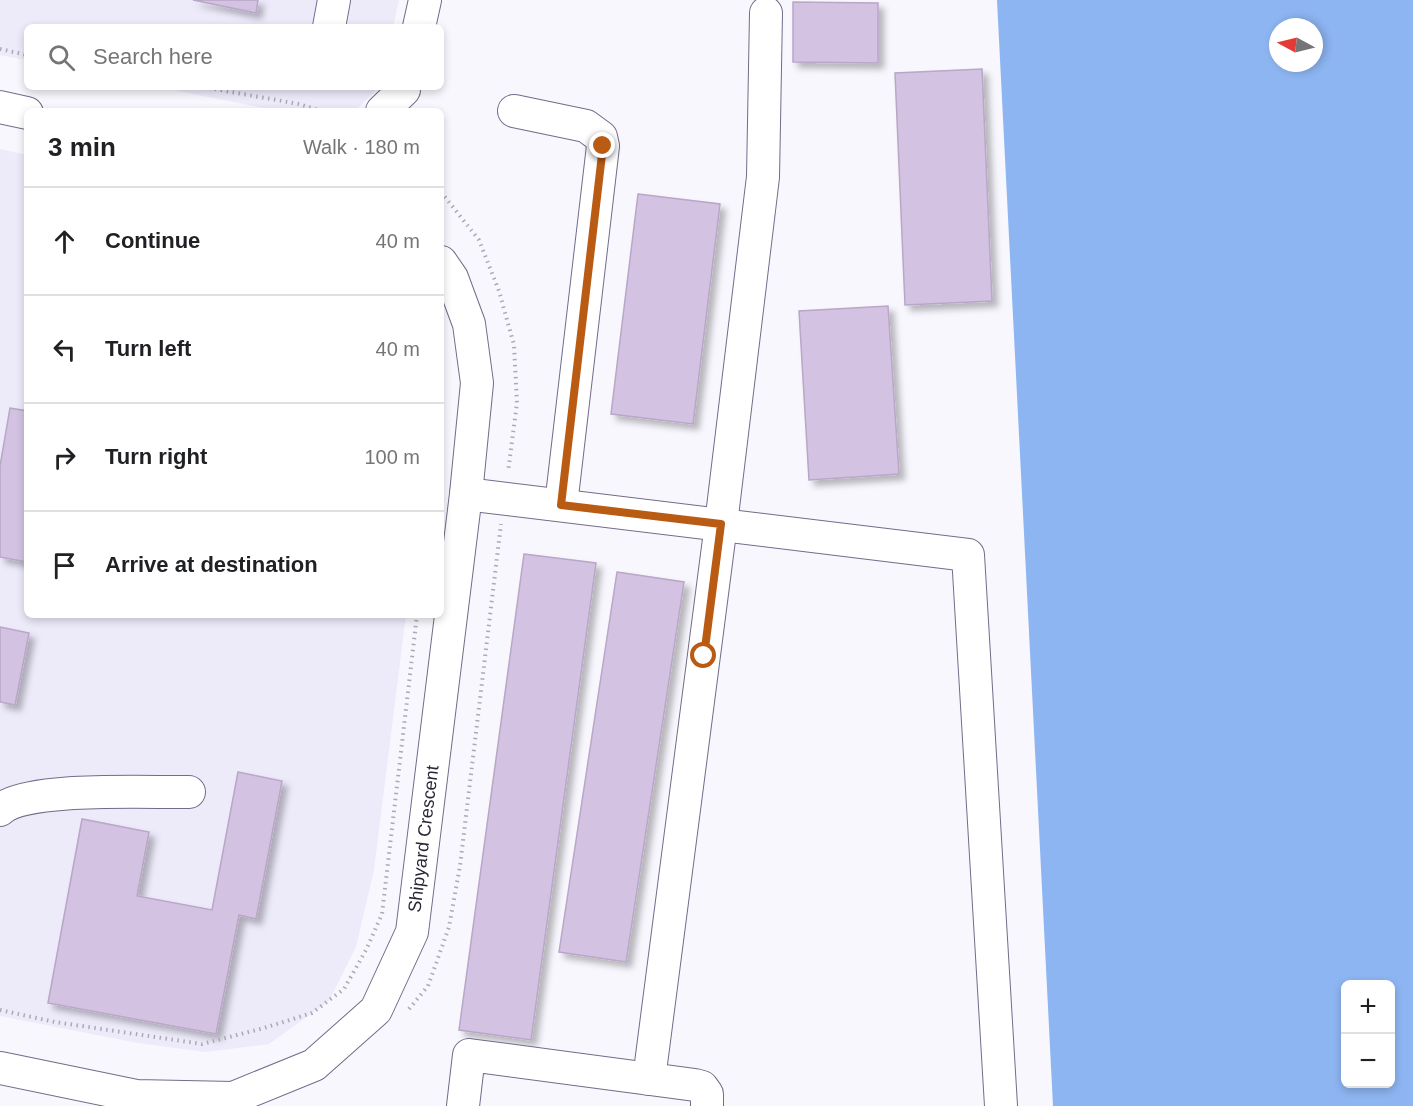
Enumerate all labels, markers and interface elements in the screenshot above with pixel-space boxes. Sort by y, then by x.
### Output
north arrow [1269,18,1323,72]
search box [24,24,444,90]
icon: search [45,41,78,74]
text: Search here [93,44,213,69]
text: 3 min [48,132,116,162]
route end [589,132,615,158]
text: Walk · 180 m [303,136,420,158]
icon: ahead [48,225,81,258]
text: Continue [105,228,200,253]
text: 40 m [376,230,420,252]
icon: left [48,333,81,366]
text: Turn left [105,336,191,361]
text: 40 m [376,338,420,360]
icon: right [48,441,81,474]
text: Turn right [105,444,207,469]
text: 100 m [364,446,420,468]
icon: arrive [48,549,81,582]
text: Arrive at destination [105,552,318,577]
route start [690,642,716,668]
street label: Shipyard Crescent [404,764,442,914]
map controls [1341,980,1395,1088]
button: + [1341,980,1395,1034]
button: − [1341,1034,1395,1088]

